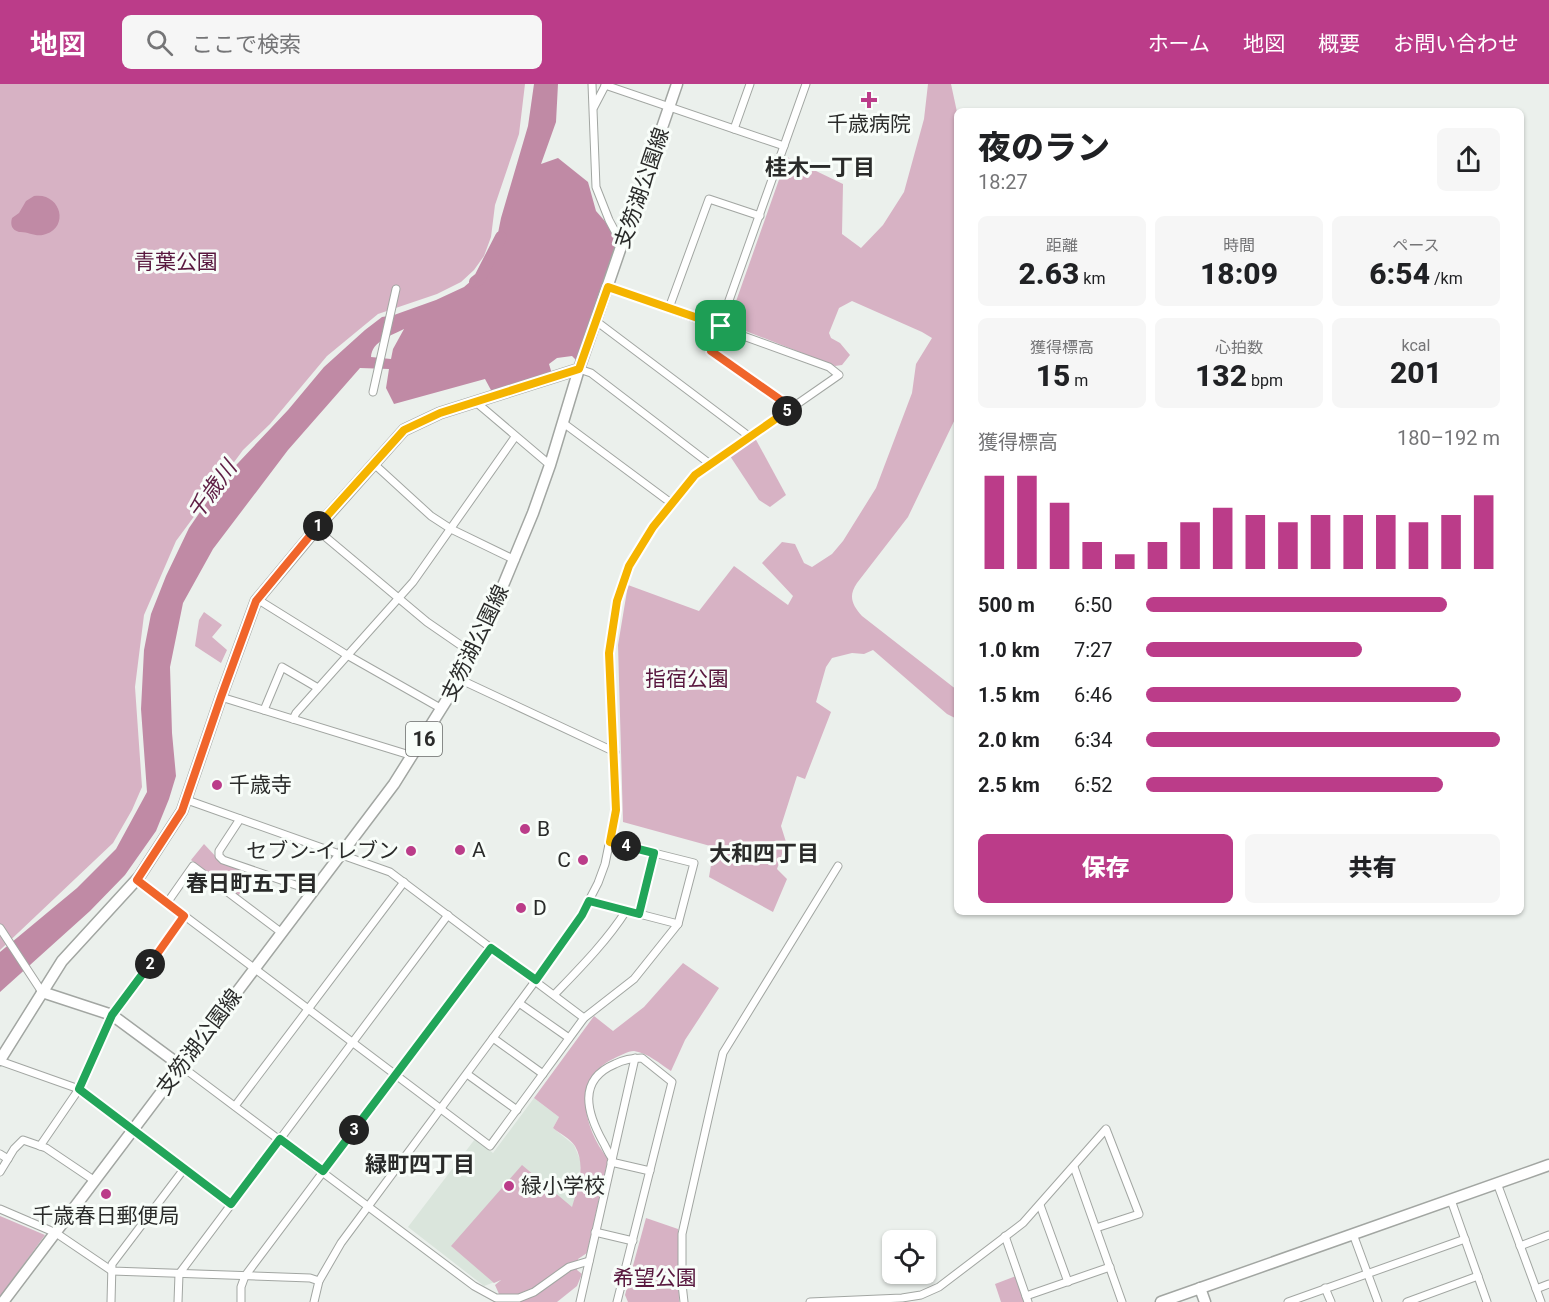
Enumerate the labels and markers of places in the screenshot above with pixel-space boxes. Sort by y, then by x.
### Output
marker: 千歳病院 [860,91,878,109]
place label: 千歳病院 [827,112,911,136]
pin [695,300,746,351]
pin: 5 [772,396,802,426]
pin: 1 [303,511,333,541]
place label: 千歳寺 [229,773,292,797]
marker: 千歳寺 [210,778,224,792]
place label: B [537,817,550,841]
marker: B [518,822,532,836]
pin: 4 [611,831,641,861]
place label: A [472,838,486,862]
place label: セブン-イレブン [246,839,399,863]
marker: A [453,843,467,857]
marker: セブン-イレブン [404,844,418,858]
place label: C [557,848,571,872]
marker: C [576,853,590,867]
place label: D [533,896,547,920]
marker: D [514,901,528,915]
pin: 2 [135,949,165,979]
pin: 3 [339,1115,369,1145]
place label: 緑小学校 [521,1174,605,1198]
marker: 緑小学校 [502,1179,516,1193]
marker: 千歳春日郵便局 [99,1187,113,1201]
place label: 千歳春日郵便局 [33,1204,180,1228]

